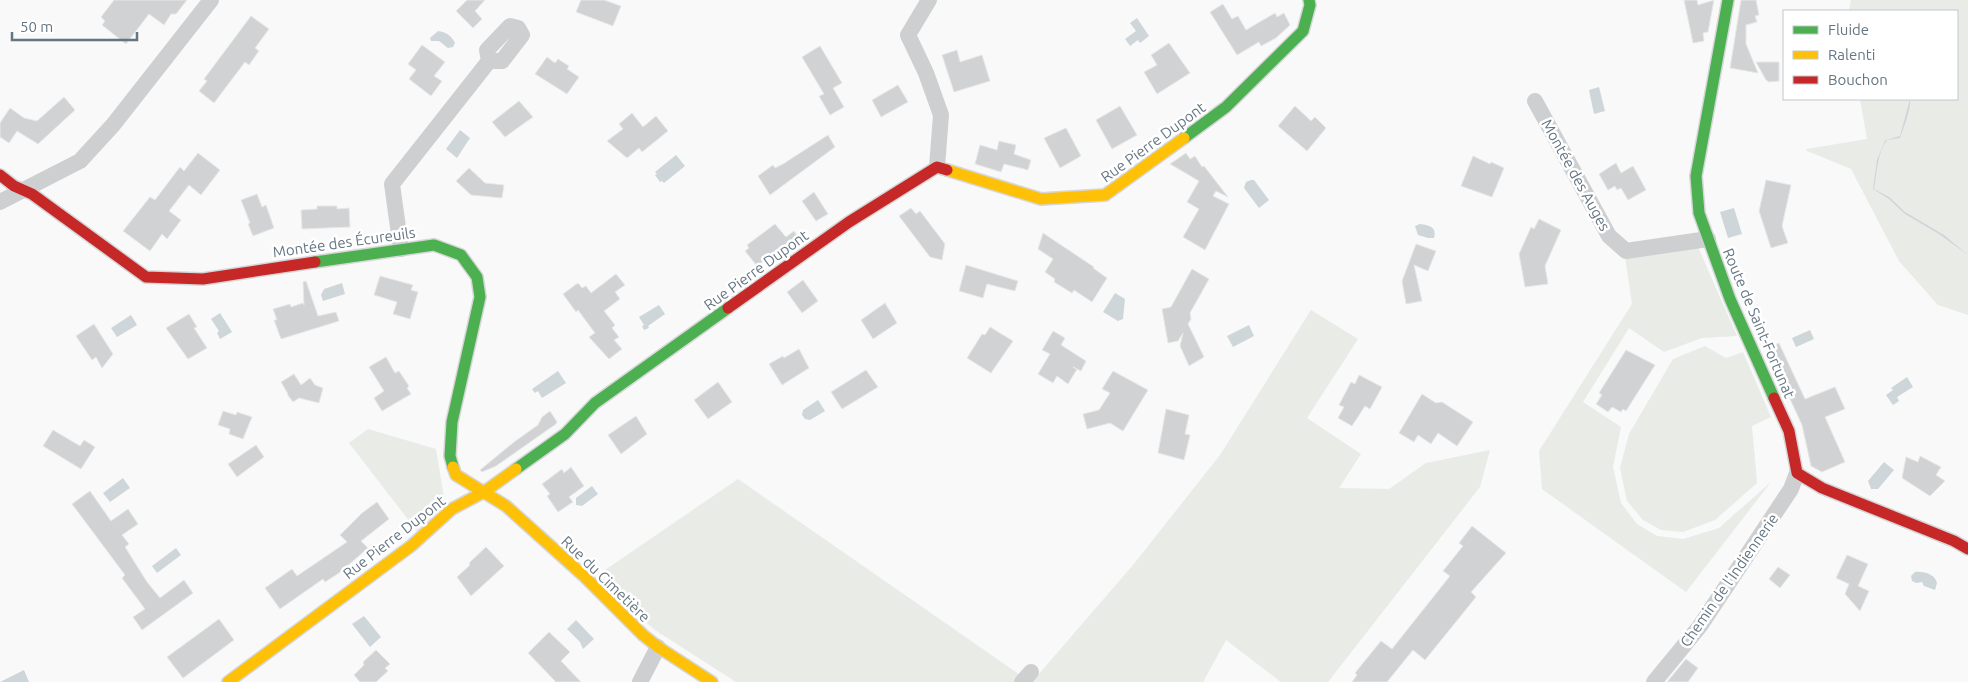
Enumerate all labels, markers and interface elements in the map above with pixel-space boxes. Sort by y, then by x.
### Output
scale bar [12,10,138,42]
legend [1783,10,1958,100]
text: 50 m [20,18,53,35]
text: Fluide [1828,21,1869,38]
text: Ralenti [1828,46,1875,63]
text: Bouchon [1828,71,1888,88]
street label: Rue Pierre Dupont [1098,98,1209,186]
street label: Montée des Auges [1538,116,1614,234]
street label: Montée des Écureuils [272,224,416,260]
street label: Rue Pierre Dupont [701,226,812,314]
street label: Route de Saint-Fortunat [1720,245,1798,401]
street label: Rue Pierre Dupont [340,492,448,582]
street label: Chemin de l'Indiennerie [1676,510,1782,650]
street label: Rue du Cimetière [558,533,654,625]

